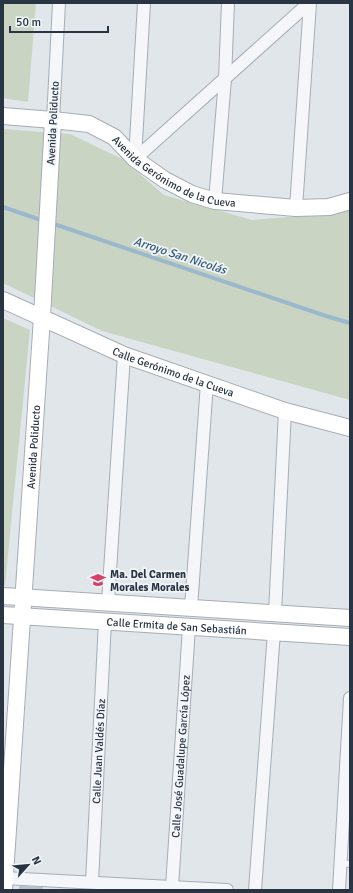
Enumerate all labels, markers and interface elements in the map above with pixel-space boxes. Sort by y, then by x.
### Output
scale bar [10,8,108,34]
text: 50 m [16,15,41,30]
street label: Avenida Poliducto [44,80,62,165]
street label: Avenida Gerónimo de la Cueva [110,133,237,209]
water label: Arroyo San Nicolás [132,234,230,279]
street label: Calle Gerónimo de la Cueva [110,344,236,399]
street label: Avenida Poliducto [24,404,43,489]
place label: Ma. Del Carmen Morales Morales [110,568,190,594]
school or university icon: Ma. Del Carmen Morales Morales [89,571,107,589]
street label: Calle Ermita de San Sebastián [106,615,247,637]
street label: Calle José Guadalupe García López [169,674,192,838]
street label: Calle Juan Valdés Díaz [89,698,108,804]
north arrow [8,845,48,885]
text: N [29,854,44,867]

